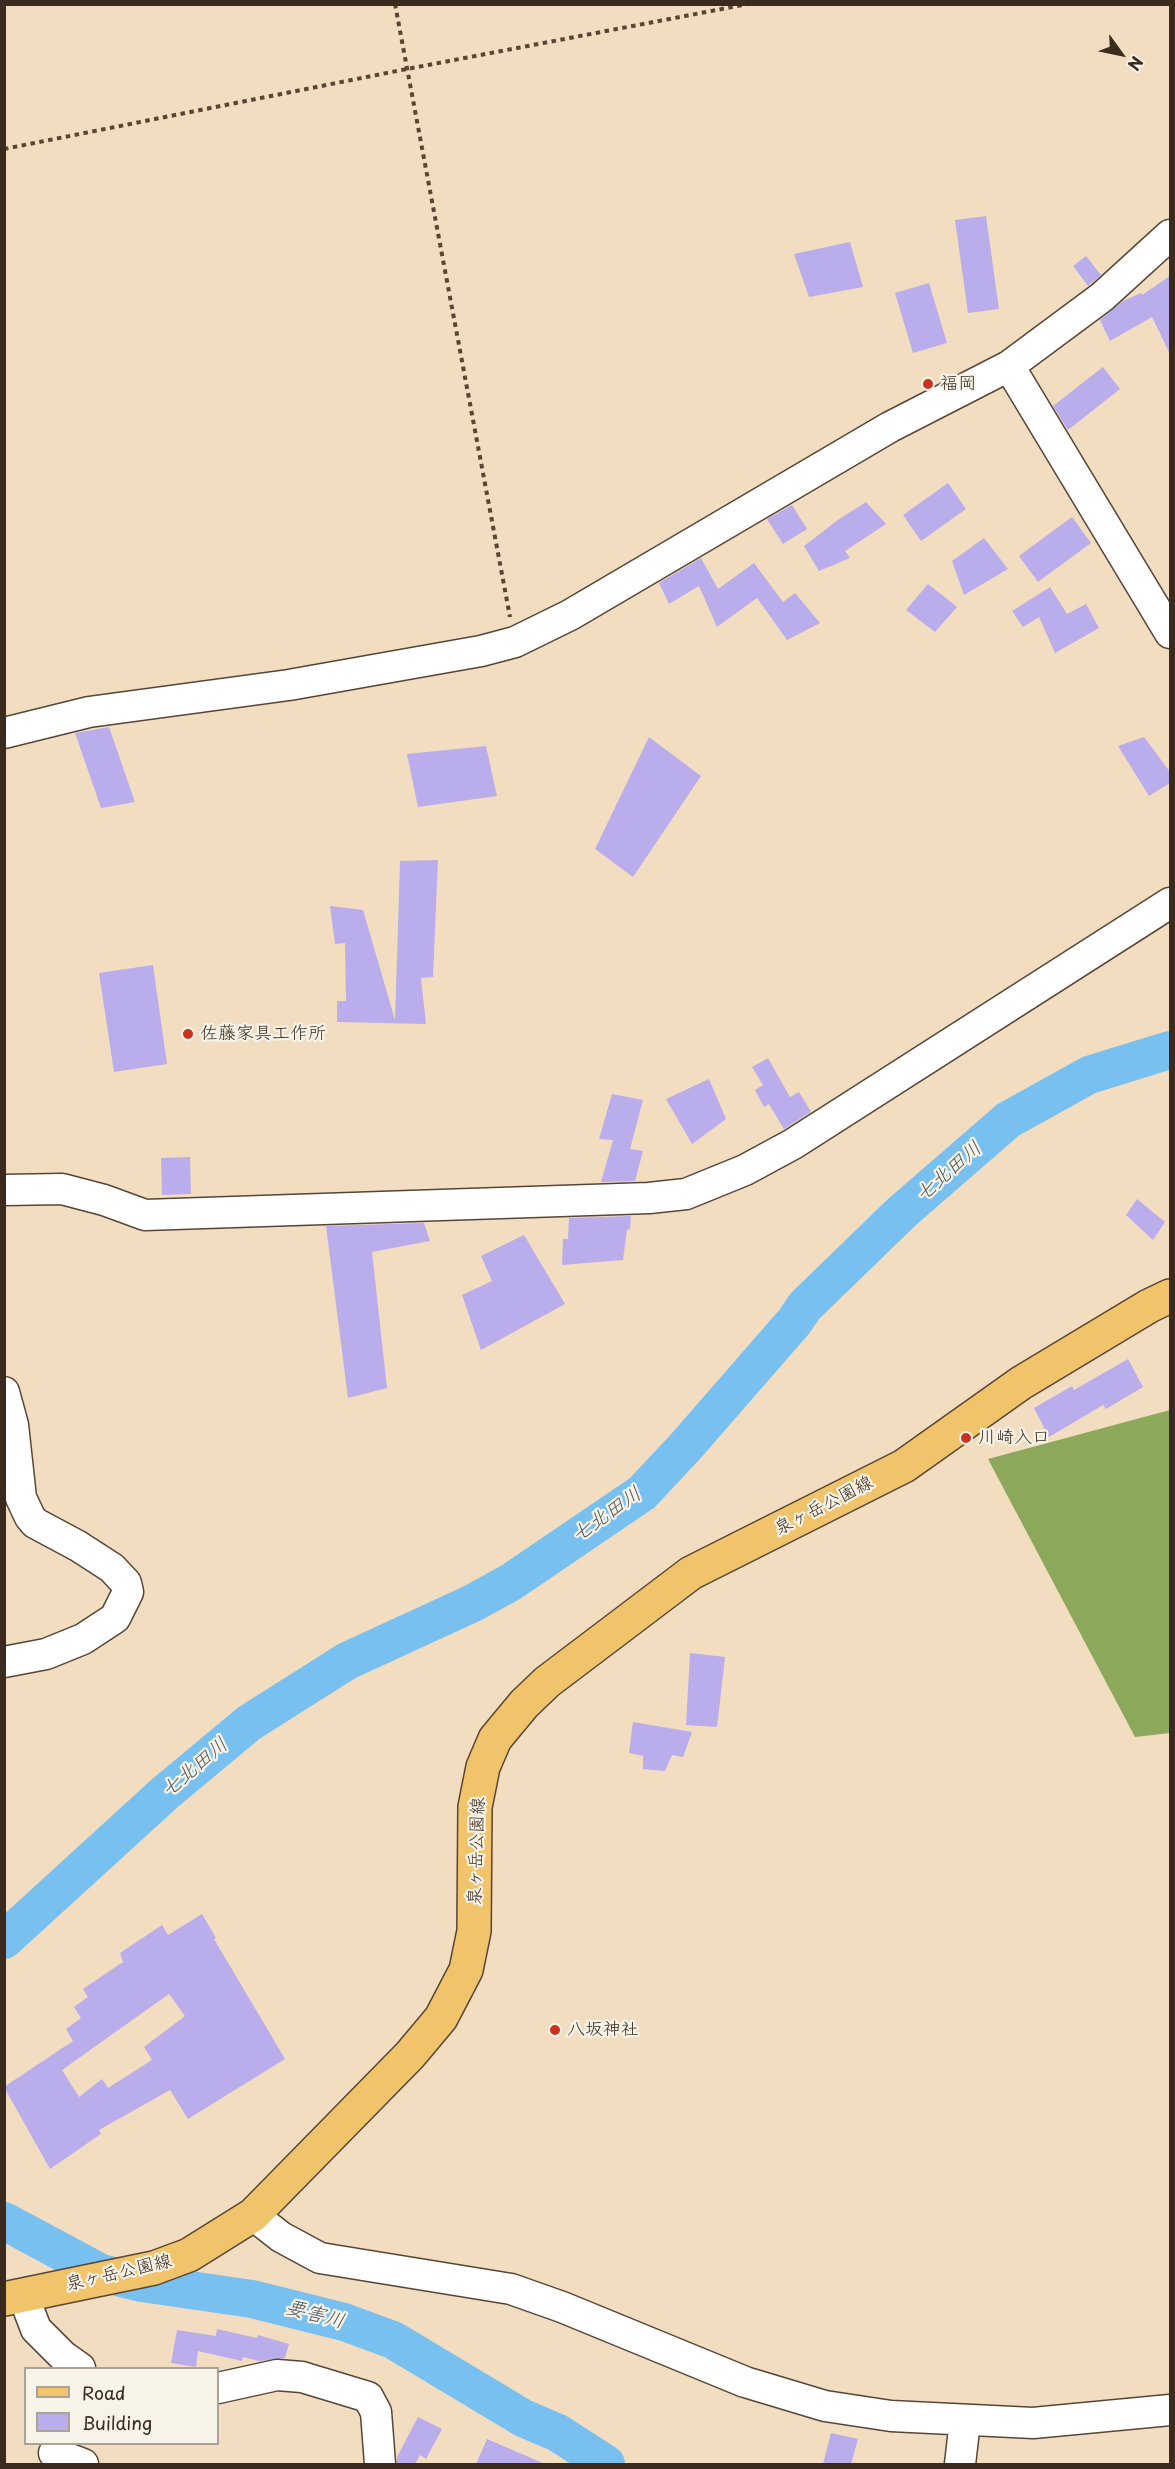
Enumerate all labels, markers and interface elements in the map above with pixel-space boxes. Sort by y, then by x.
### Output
north arrow [1091,24,1151,84]
text: N [1123,52,1150,76]
place label: 福岡 [940,373,976,395]
marker: 福岡 [921,377,935,391]
place label: 佐藤家具工作所 [200,1023,326,1045]
marker: 佐藤家具工作所 [181,1027,195,1041]
water label: 七北田川 [911,1137,987,1207]
place label: 川崎入口 [978,1427,1050,1449]
marker: 川崎入口 [959,1431,973,1445]
street label: 泉ヶ岳公園線 [771,1472,877,1540]
water label: 七北田川 [567,1482,647,1548]
water label: 七北田川 [157,1733,233,1803]
street label: 泉ヶ岳公園線 [464,1797,490,1905]
place label: 八坂神社 [567,2019,639,2041]
marker: 八坂神社 [548,2023,562,2037]
street label: 泉ヶ岳公園線 [64,2250,174,2296]
water label: 要害川 [283,2296,347,2334]
legend [24,2367,219,2445]
text: Road [82,2379,126,2406]
text: Building [82,2409,152,2436]

